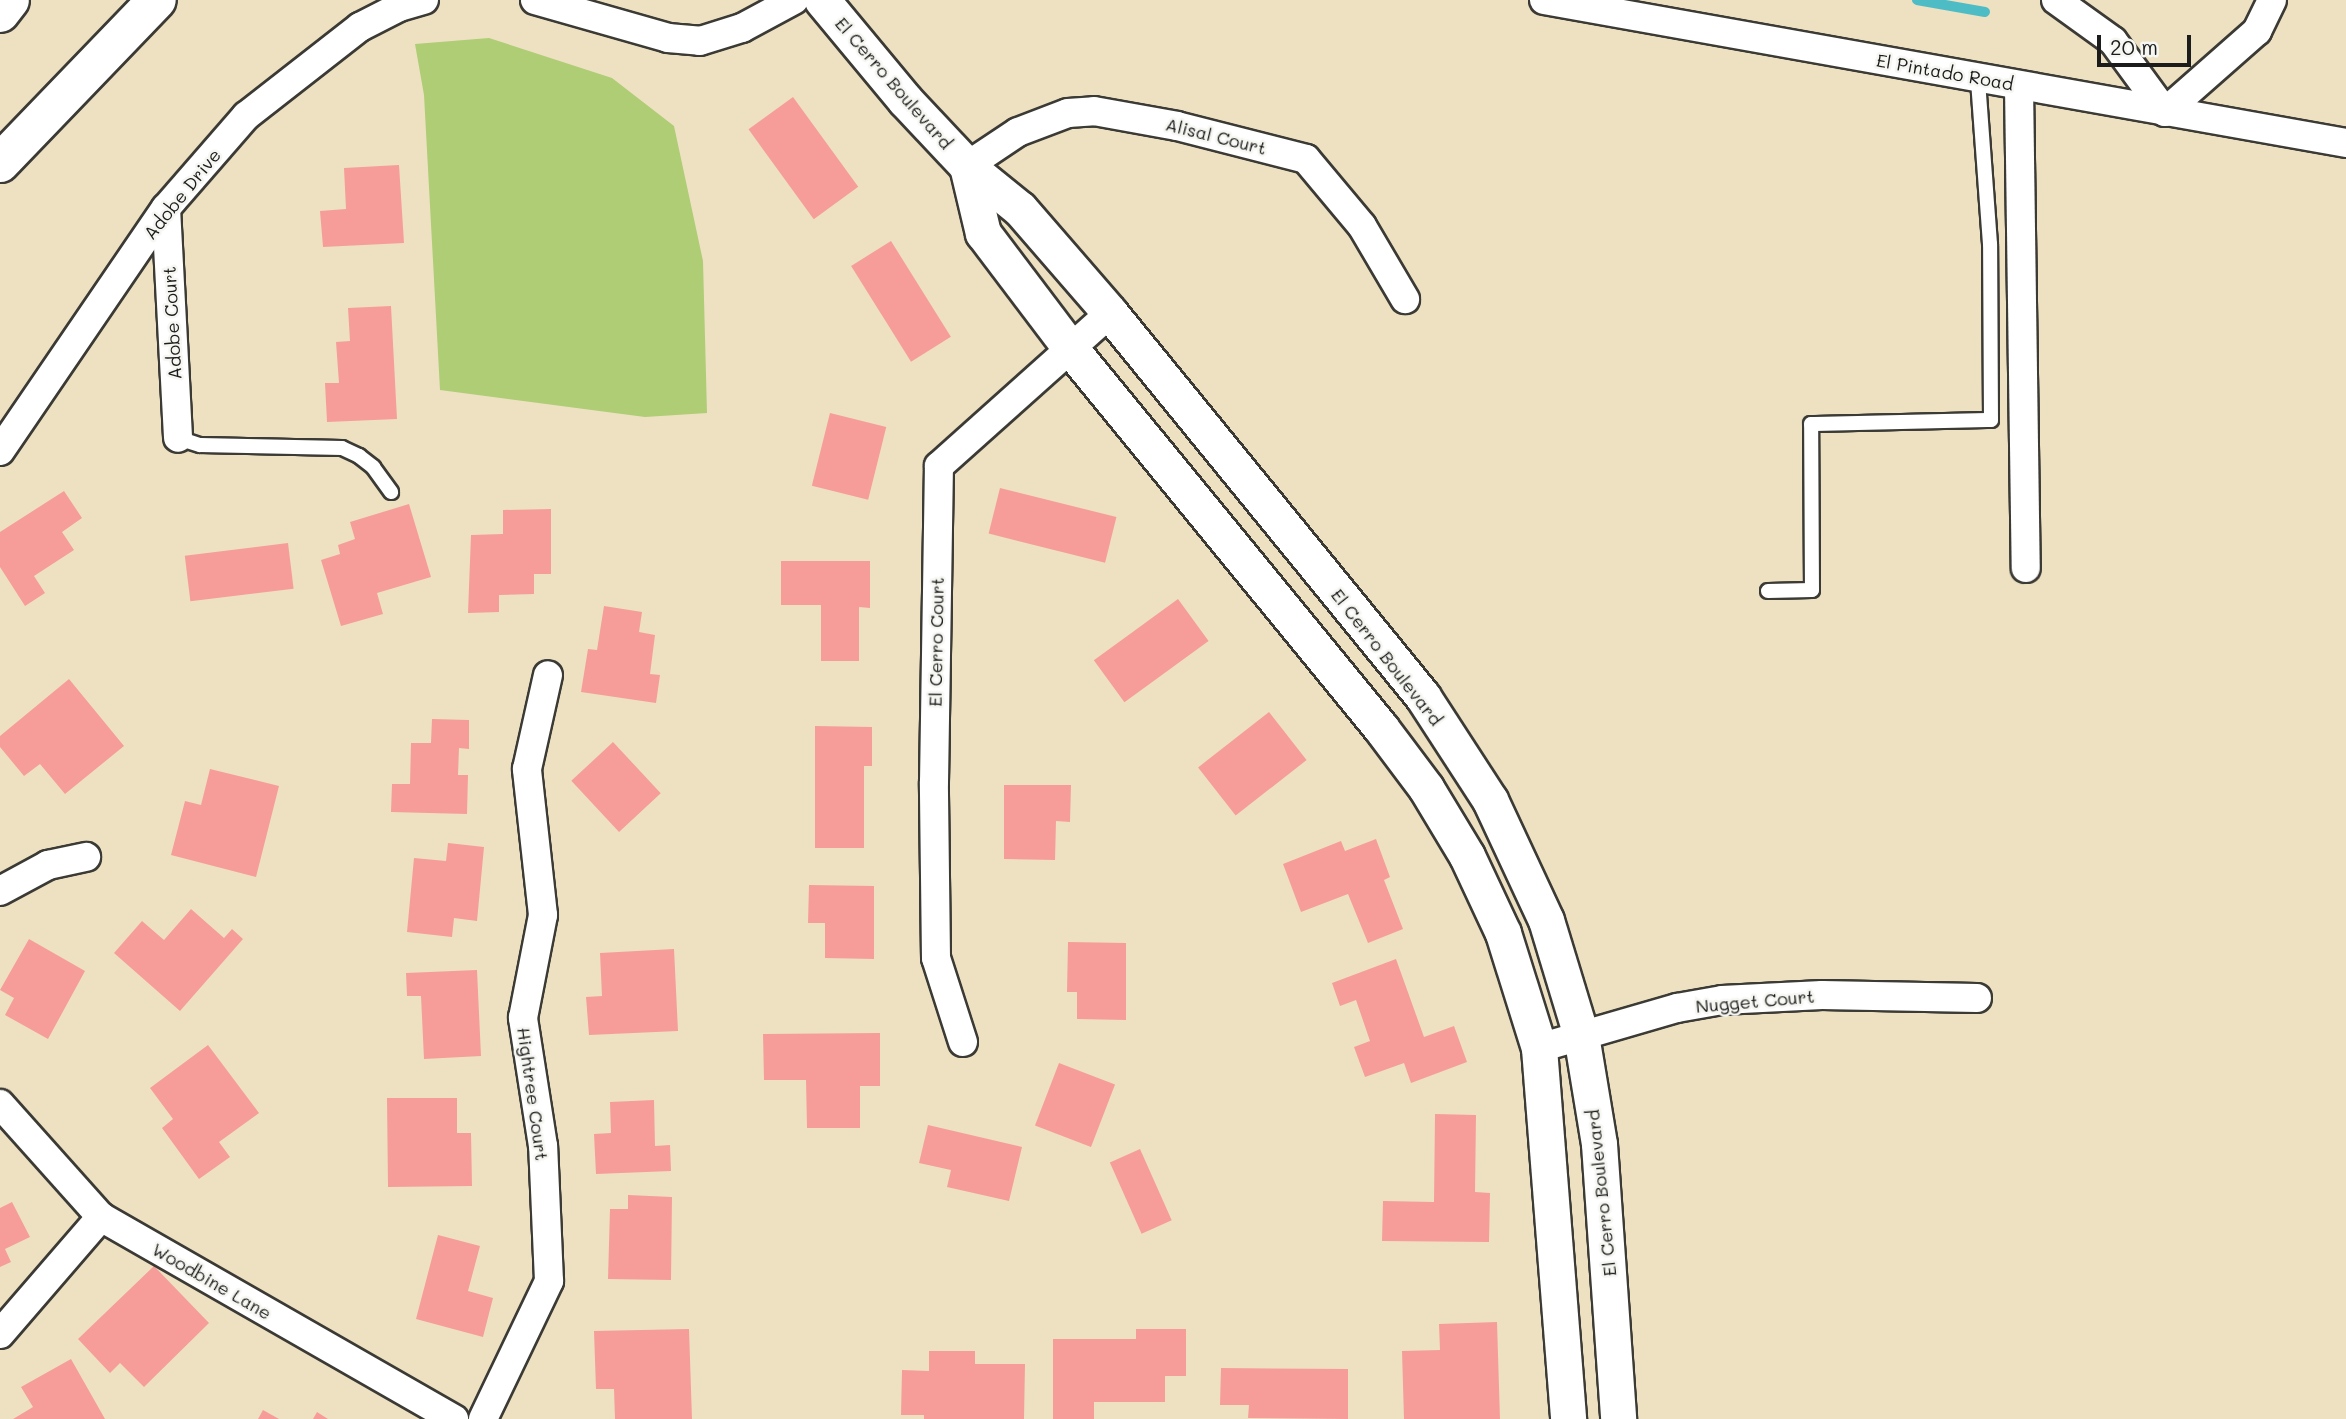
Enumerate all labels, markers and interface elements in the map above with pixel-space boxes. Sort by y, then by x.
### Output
street label: El Cerro Boulevard [831,13,957,153]
scale bar [2101,21,2196,65]
text: 20 m [2110,33,2158,60]
street label: El Pintado Road [1875,49,2015,95]
street label: Alisal Court [1163,113,1269,159]
street label: Adobe Drive [139,144,225,244]
street label: Adobe Court [158,266,186,380]
street label: El Cerro Court [924,577,948,707]
street label: El Cerro Boulevard [1327,584,1447,730]
street label: Nugget Court [1695,985,1815,1017]
street label: Hightree Court [513,1026,553,1162]
street label: El Cerro Boulevard [1581,1109,1621,1277]
street label: Woodbine Lane [148,1238,276,1324]

